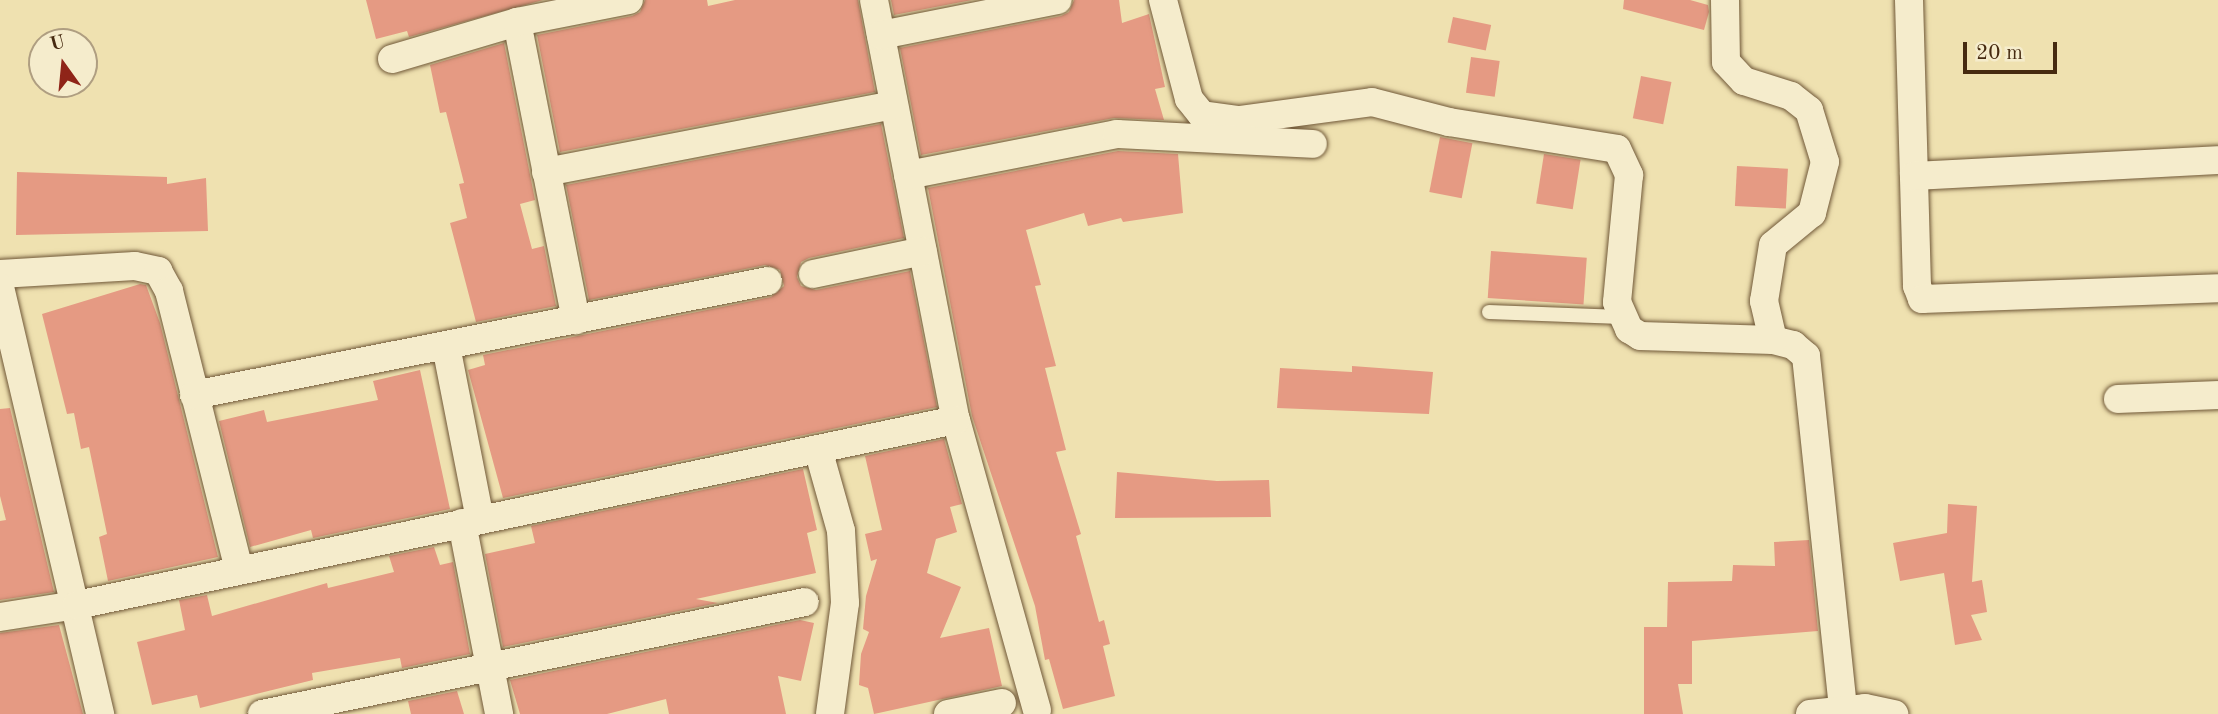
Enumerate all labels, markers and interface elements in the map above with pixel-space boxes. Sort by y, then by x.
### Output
north arrow [28,28,98,98]
scale bar [1966,28,2060,72]
text: U [48,33,68,55]
text: 20 m [1976,43,2023,64]

